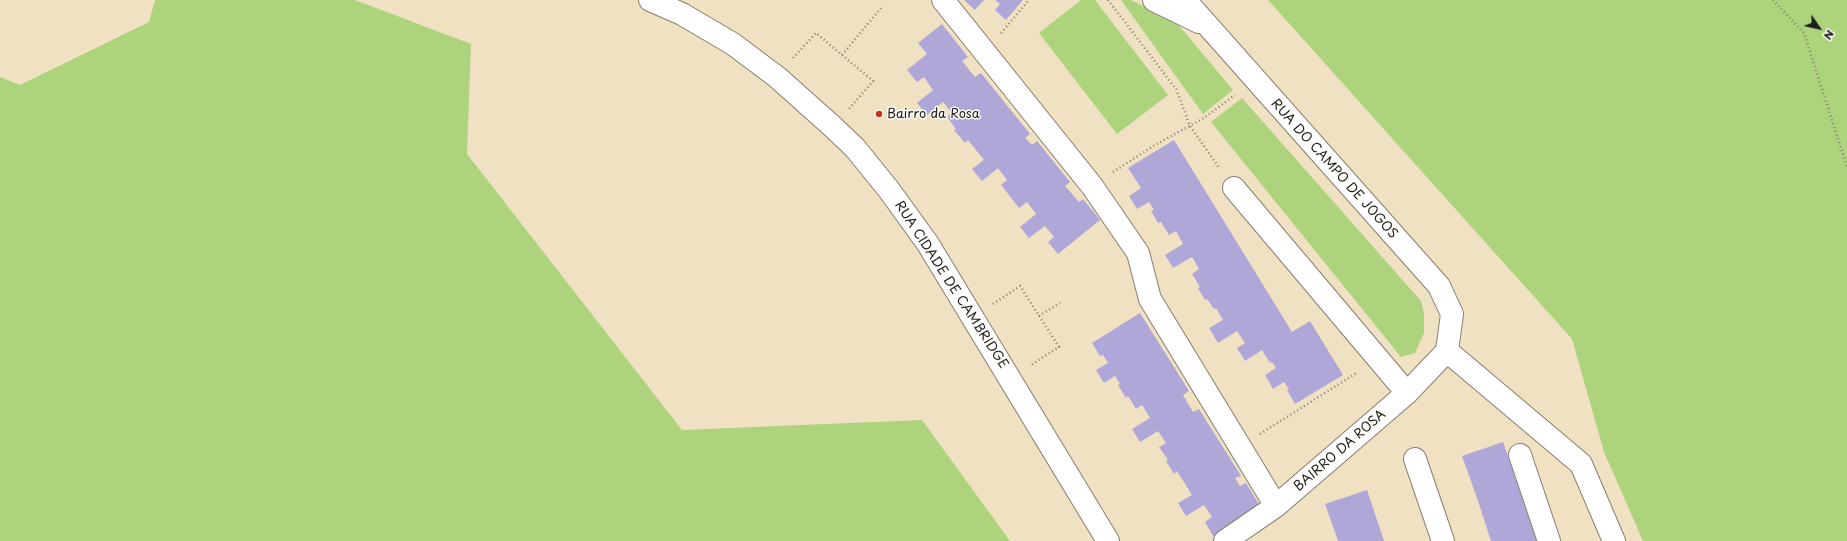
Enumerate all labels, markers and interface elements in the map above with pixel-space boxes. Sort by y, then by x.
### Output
north arrow [1799,8,1839,48]
text: N [1820,27,1839,43]
street label: RUA DO CAMPO DE JOGOS [1267,96,1401,242]
place label: Bairro da Rosa [887,106,980,122]
marker: Bairro da Rosa [874,109,884,119]
street label: RUA CIDADE DE CAMBRIDGE [891,198,1011,372]
street label: BAIRRO DA ROSA [1291,407,1389,495]

